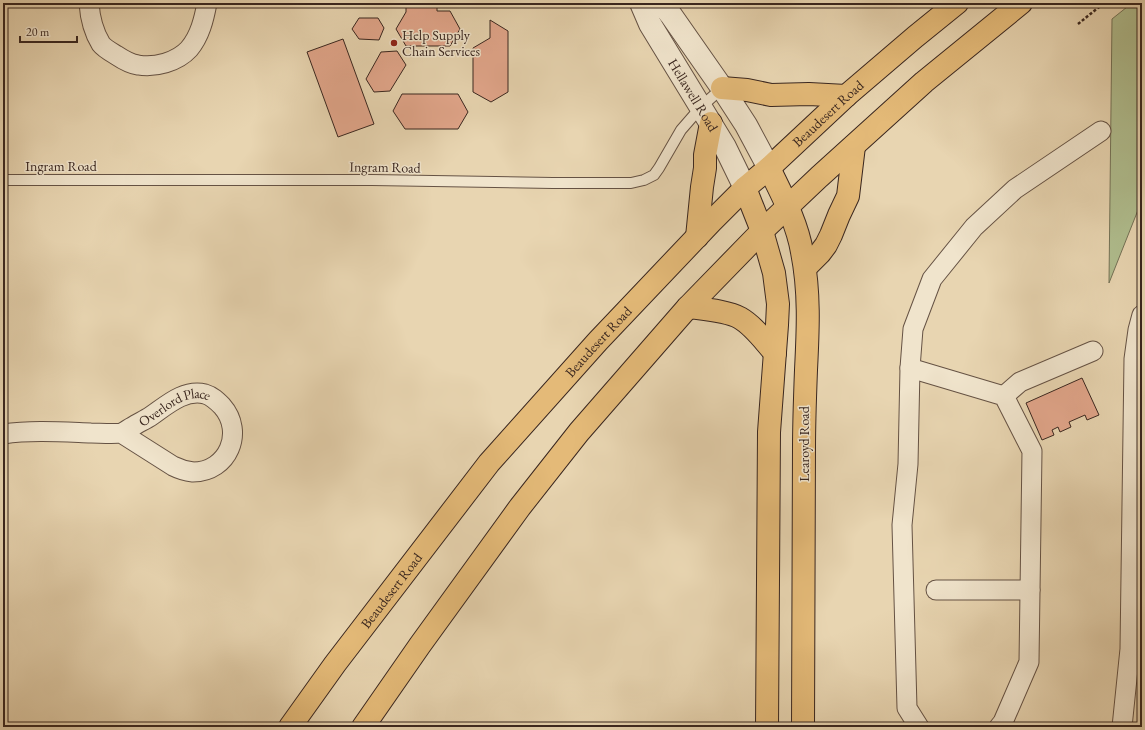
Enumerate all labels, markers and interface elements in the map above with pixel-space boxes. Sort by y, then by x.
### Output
scale bar [20,18,77,44]
text: 20 m [26,24,50,40]
place label: Help Supply Chain Services [402,26,480,60]
marker: Help Supply Chain Services [389,38,399,48]
street label: Hellawell Road [664,55,723,136]
street label: Beaudesert Road [788,75,868,151]
street label: Ingram Road [25,157,98,175]
street label: Ingram Road [349,157,422,177]
street label: Beaudesert Road [561,302,636,381]
street label: Overlord Place [135,384,214,430]
street label: Learoyd Road [795,405,813,482]
street label: Beaudesert Road [357,548,427,632]

